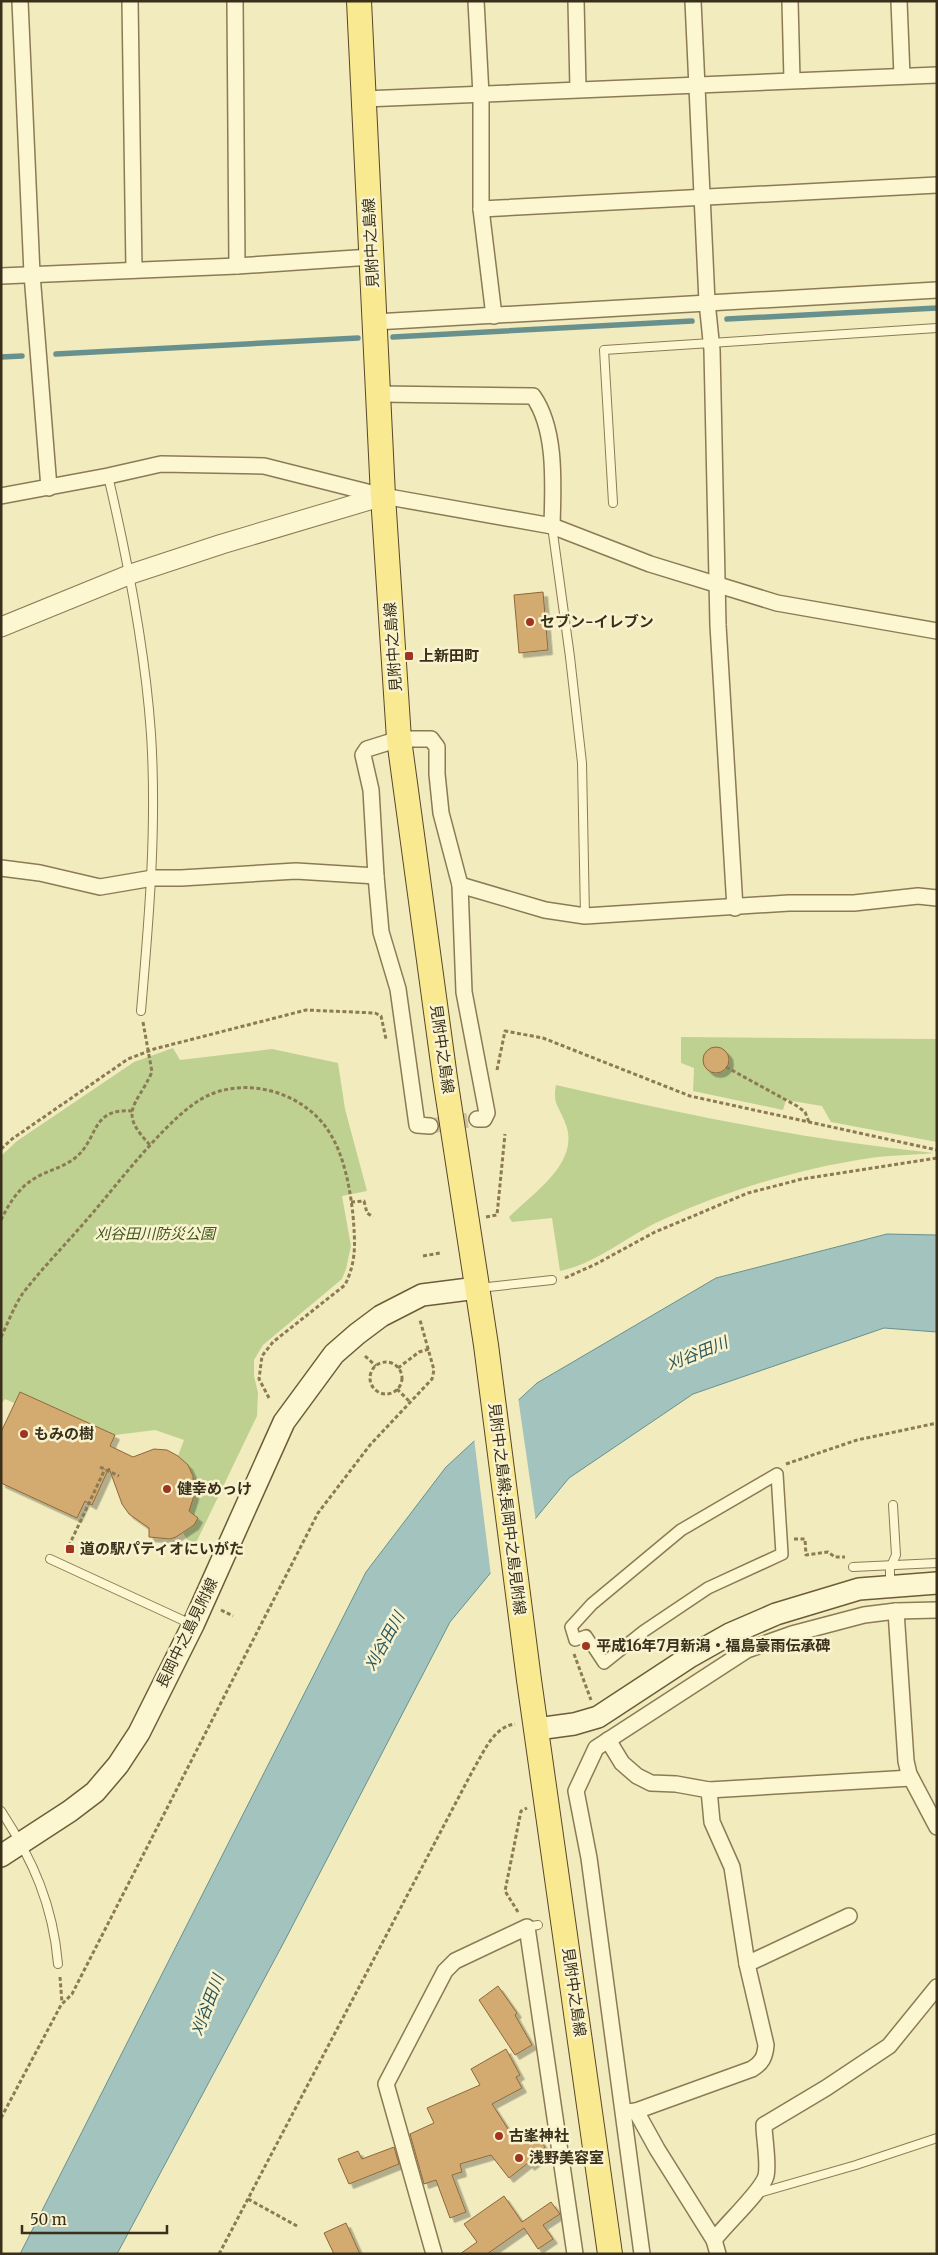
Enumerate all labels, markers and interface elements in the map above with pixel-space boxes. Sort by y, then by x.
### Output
street label: 見附中之島線 [359,198,382,288]
street label: 見附中之島線 [380,601,405,693]
place label: セブン-イレブン [540,612,654,631]
marker: セブン-イレブン [524,616,536,628]
place label: 上新田町 [419,646,479,665]
marker: 上新田町 [403,650,415,662]
street label: 見附中之島線 [427,1003,458,1095]
park label: 刈谷田川防災公園 [95,1224,217,1243]
water label: 刈谷田川 [664,1331,732,1374]
street label: 見附中之島線;長岡中之島見附線 [485,1402,530,1616]
place label: もみの樹 [34,1424,94,1443]
marker: もみの樹 [18,1428,30,1440]
place label: 健幸めっけ [177,1479,252,1498]
marker: 健幸めっけ [161,1483,173,1495]
place label: 道の駅パティオにいがた [80,1539,244,1558]
marker: 道の駅パティオにいがた [64,1543,76,1555]
street label: 長岡中之島見附線 [152,1575,221,1691]
water label: 刈谷田川 [360,1606,409,1674]
place label: 平成16年7月新潟・福島豪雨伝承碑 [596,1636,831,1655]
marker: 平成16年7月新潟・福島豪雨伝承碑 [580,1640,592,1652]
street label: 見附中之島線 [559,1946,590,2038]
water label: 刈谷田川 [186,1970,229,2038]
place label: 古峯神社 [509,2126,569,2145]
marker: 古峯神社 [493,2130,505,2142]
place label: 浅野美容室 [529,2148,604,2167]
marker: 浅野美容室 [513,2152,525,2164]
scale bar [22,2202,168,2234]
text: 50 m [30,2210,67,2229]

